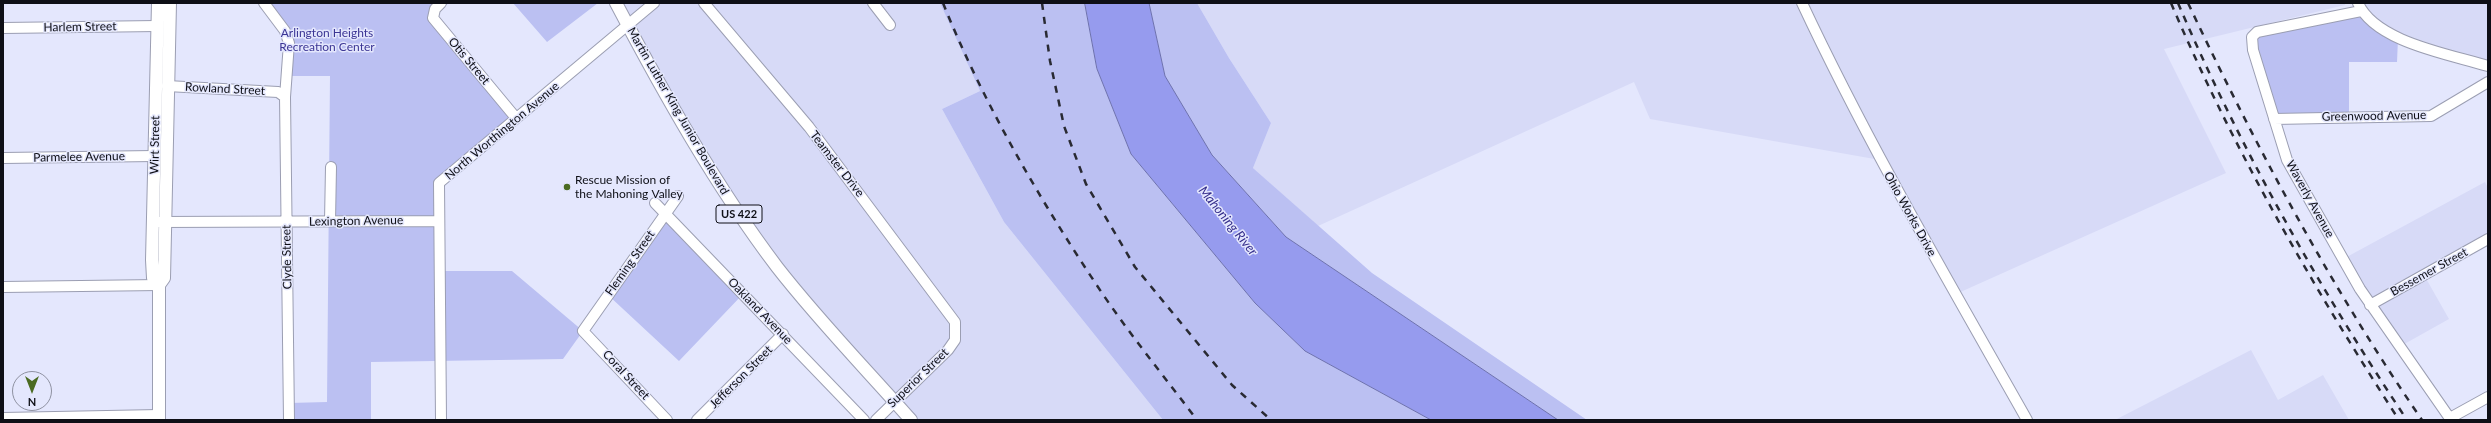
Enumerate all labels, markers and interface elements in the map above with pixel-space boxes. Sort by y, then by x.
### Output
street label: Harlem Street [43,19,117,35]
street label: Martin Luther King Junior Boulevard [624,25,732,197]
park label: Arlington Heights Recreation Center [279,26,375,54]
street label: Otis Street [445,35,493,87]
street label: North Worthington Avenue [442,79,562,183]
street label: Rowland Street [185,80,265,98]
street label: Greenwood Avenue [2322,108,2426,124]
street label: Wirt Street [147,116,163,174]
street label: Teamster Drive [807,128,867,200]
street label: Parmelee Avenue [33,149,125,165]
street label: Waverly Avenue [2283,158,2337,240]
street label: Ohio Works Drive [1881,169,1939,259]
place label: Rescue Mission of the Mahoning Valley [575,173,683,201]
marker: Rescue Mission of the Mahoning Valley [562,182,572,192]
water label: Mahoning River [1195,183,1261,259]
road number: US 422 [716,205,762,223]
street label: Lexington Avenue [309,213,403,229]
street label: Clyde Street [279,225,295,289]
street label: Fleming Street [602,228,658,298]
street label: Bessemer Street [2388,245,2470,299]
street label: Oakland Avenue [725,275,795,347]
street label: Jefferson Street [707,343,775,411]
street label: Superior Street [885,345,951,411]
street label: Coral Street [599,347,653,403]
north arrow [12,371,52,411]
text: N [28,396,36,409]

